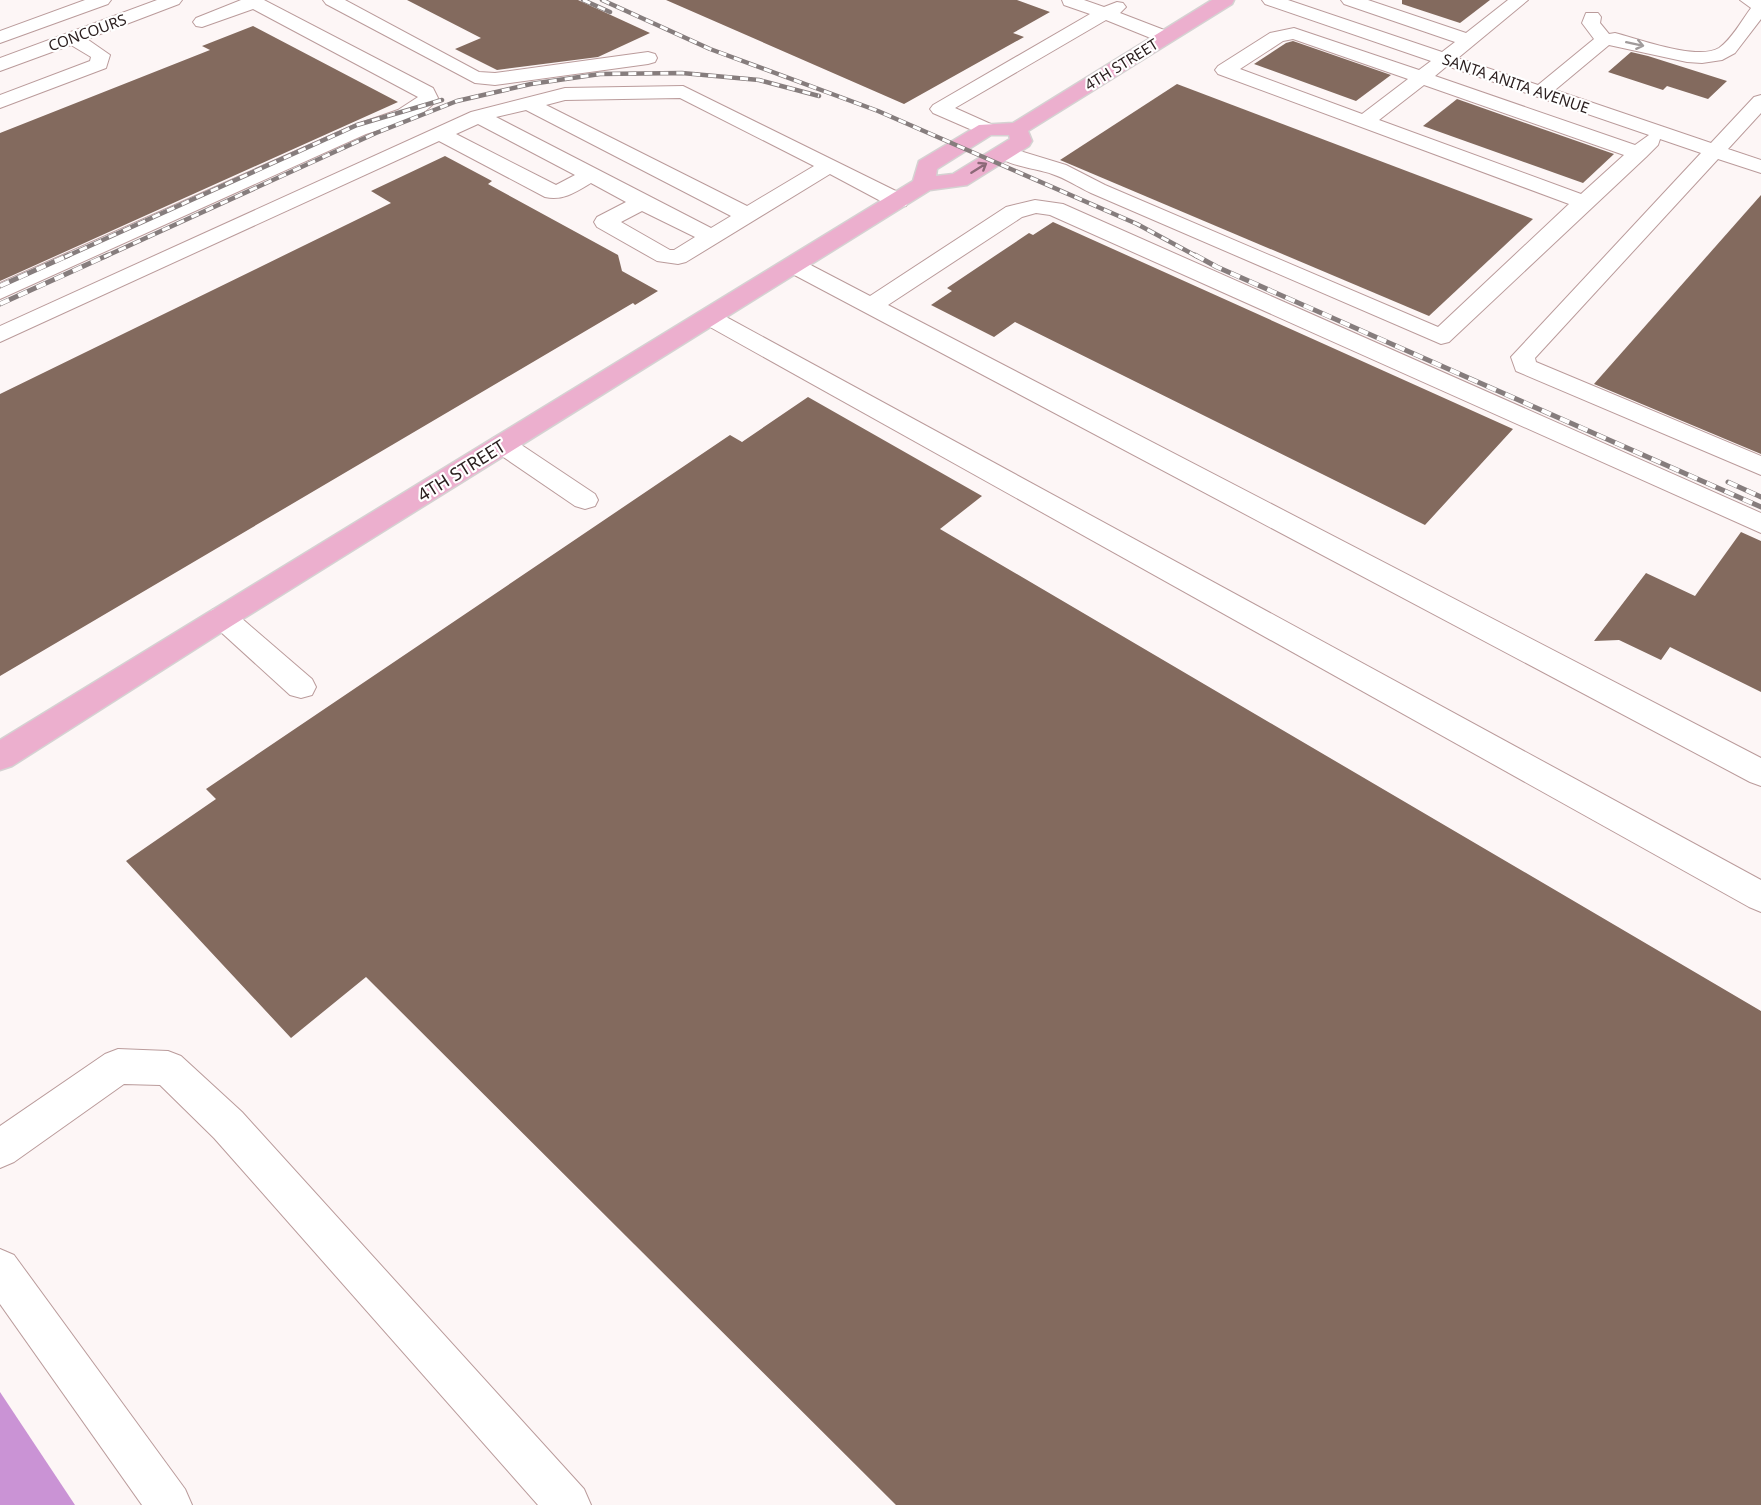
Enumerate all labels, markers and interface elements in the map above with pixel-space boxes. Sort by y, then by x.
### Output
street label: CONCOURS [45,9,129,55]
street label: 4TH STREET [1081,33,1162,94]
one-way arrow [1624,39,1644,50]
street label: SANTA ANITA AVENUE [1440,48,1592,118]
one-way arrow [970,162,987,174]
street label: 4TH STREET [412,433,510,507]

